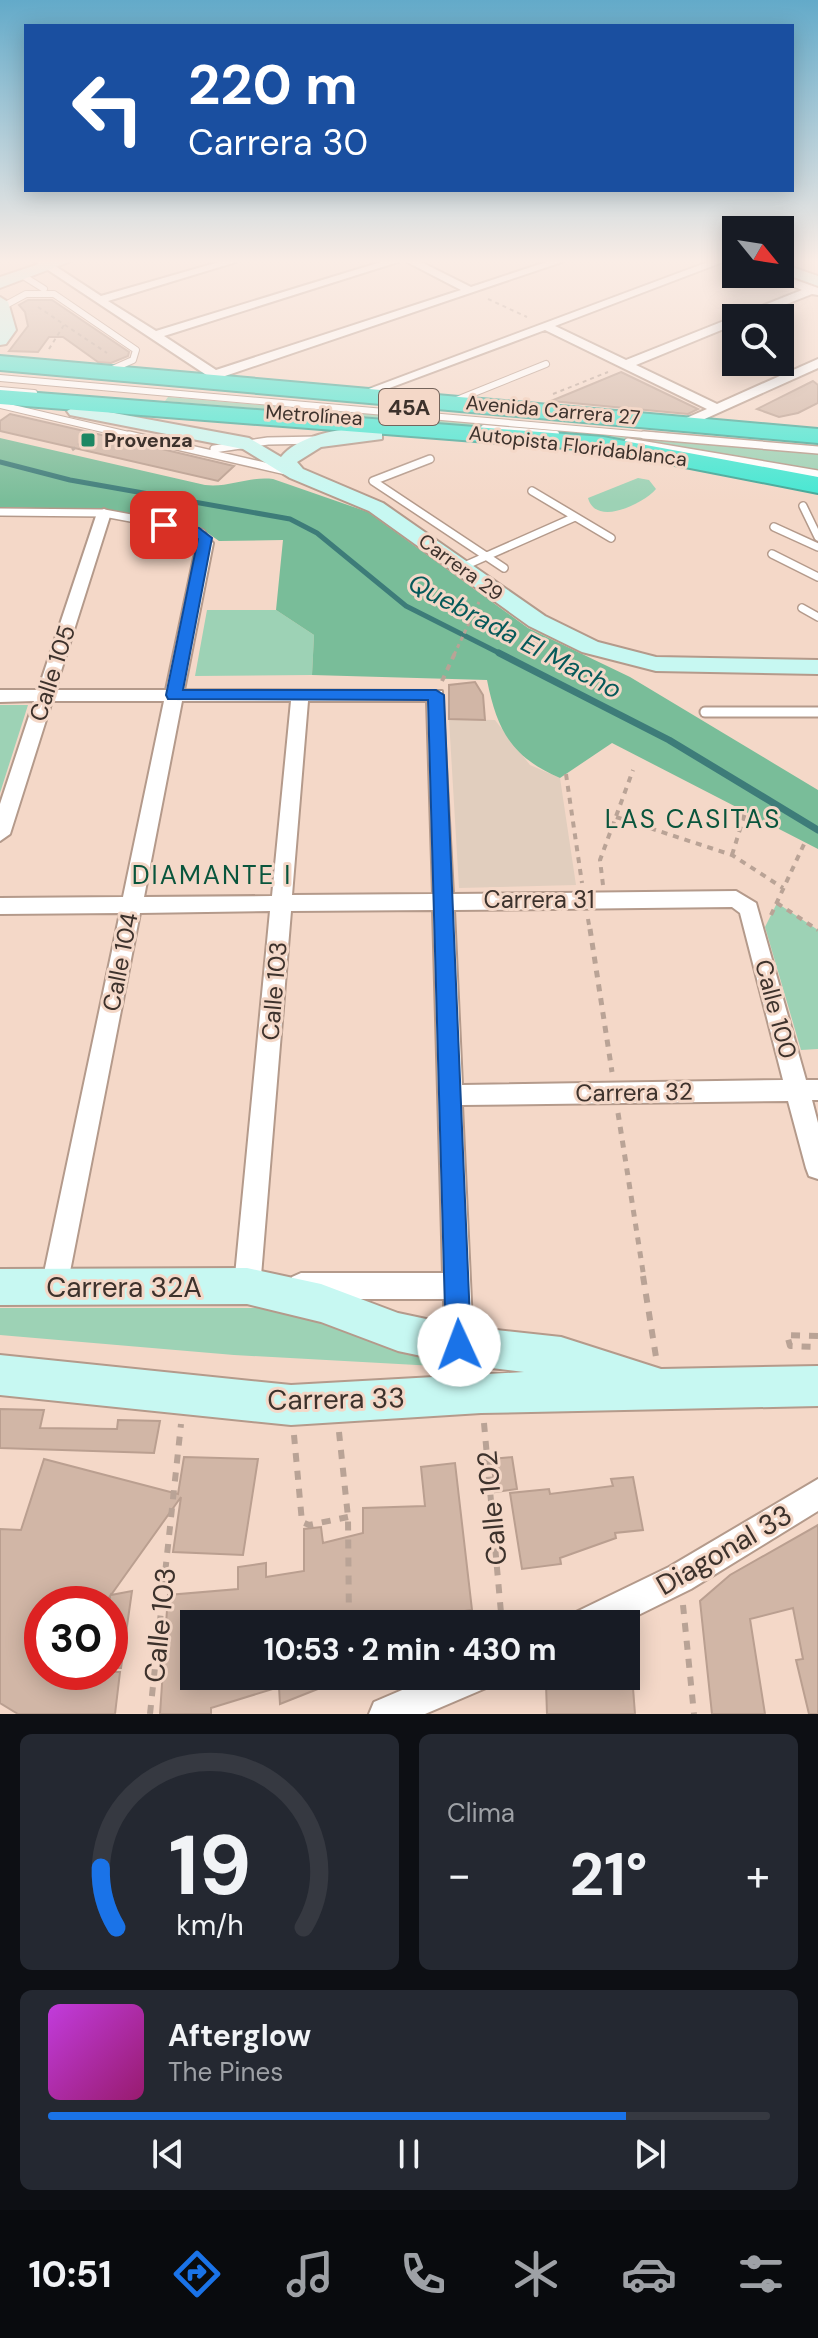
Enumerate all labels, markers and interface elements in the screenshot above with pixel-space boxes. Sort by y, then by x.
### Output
text: 220 m [188,48,358,121]
icon: left [56,56,160,160]
text: Carrera 30 [188,119,368,166]
north arrow [722,216,794,288]
map controls [722,216,794,376]
button: search [722,304,794,376]
road number: 45A [379,389,439,425]
street label: Avenida Carrera 27 [465,389,641,431]
street label: Metrolínea [265,399,363,431]
street label: Autopista Floridablanca [468,420,688,472]
place label: Provenza [104,427,193,453]
marker: Provenza [79,431,97,449]
pin [130,491,198,559]
icon: arrive [142,503,186,547]
street label: Carrera 29 [414,528,508,606]
water label: Quebrada El Macho [402,565,628,707]
street label: Calle 105 [22,621,82,725]
district label: LAS CASITAS [605,802,781,836]
district label: DIAMANTE I [132,858,292,892]
street label: Carrera 31 [484,884,594,915]
street label: Calle 104 [95,910,145,1014]
street label: Calle 103 [254,940,294,1042]
street label: Calle 100 [748,956,804,1062]
street label: Carrera 32 [575,1075,693,1109]
street label: Carrera 32A [46,1269,202,1306]
position arrow [417,1303,501,1387]
street label: Carrera 33 [267,1379,405,1419]
street label: Calle 102 [469,1449,515,1567]
street label: Diagonal 33 [649,1496,799,1604]
street label: Calle 103 [136,1566,184,1684]
speed limit sign: 30 [24,1586,128,1690]
text: 10:53 · 2 min · 430 m [263,1630,557,1669]
text: Clima [447,1796,515,1830]
text: 19 [168,1811,251,1920]
text: 21° [569,1835,648,1914]
text: − [447,1846,471,1904]
text: + [746,1846,770,1904]
text: km/h [176,1907,243,1944]
text: Afterglow [168,2016,311,2055]
text: The Pines [168,2055,283,2089]
icon: previous [146,2132,190,2176]
icon: pause [387,2132,431,2176]
icon: next [628,2132,672,2176]
icon: directions [169,2246,225,2302]
icon: music [282,2246,338,2302]
icon: phone [395,2246,451,2302]
icon: climate [508,2246,564,2302]
icon: car [621,2246,677,2302]
icon: filters [733,2246,789,2302]
text: 10:51 [28,2251,112,2298]

